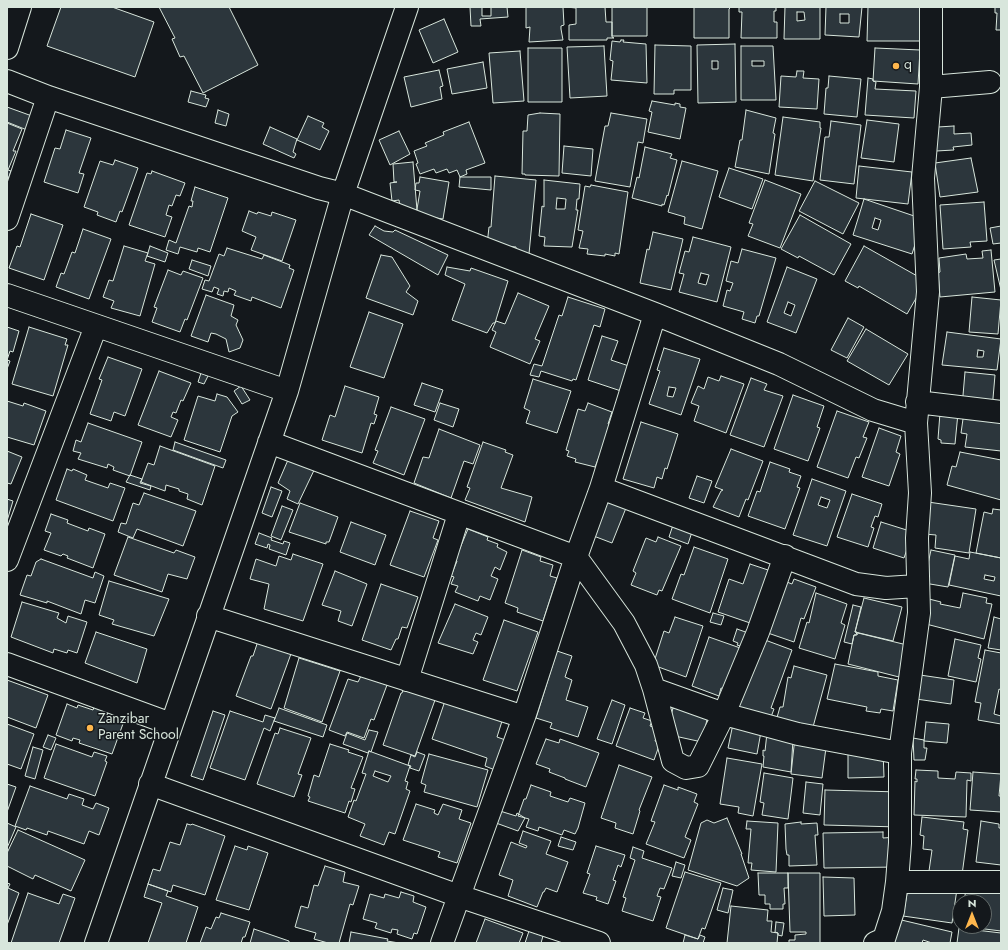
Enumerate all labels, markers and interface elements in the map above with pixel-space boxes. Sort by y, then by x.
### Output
place label: q [904,58,912,74]
marker: q [891,61,901,71]
place label: Zanzibar Parent School [98,712,179,744]
marker: Zanzibar Parent School [85,723,95,733]
north arrow [952,894,992,934]
text: N [968,895,976,911]

